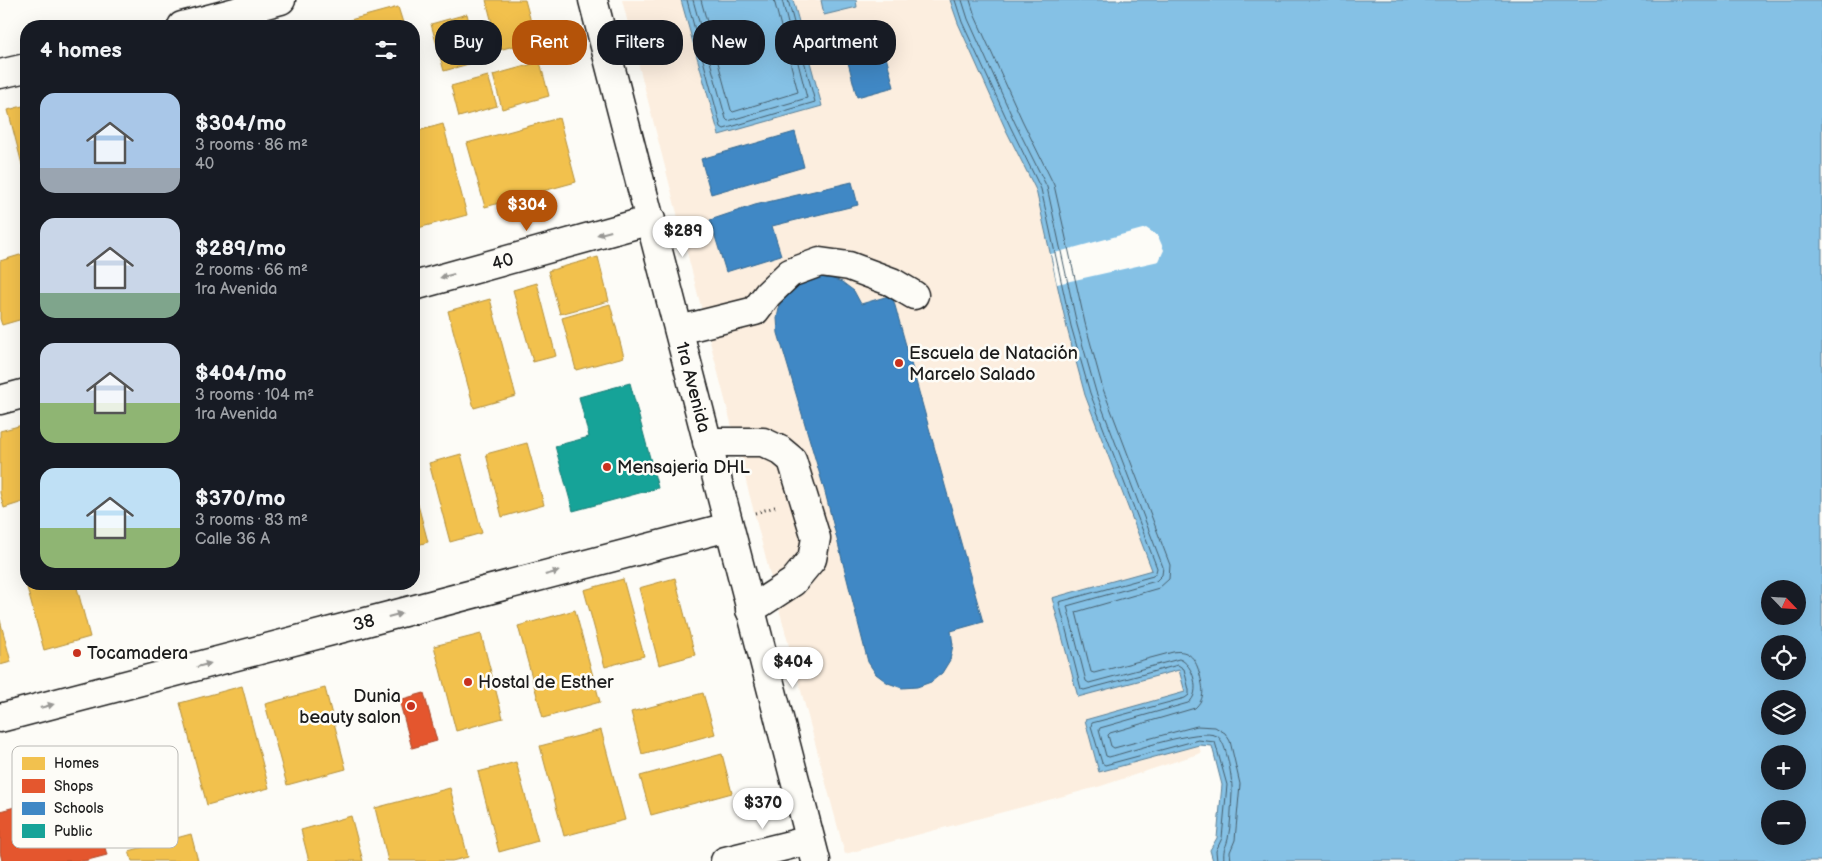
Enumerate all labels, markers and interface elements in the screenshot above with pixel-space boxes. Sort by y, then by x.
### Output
chip: Buy [435,20,502,65]
chip: Rent [512,20,587,65]
chip: Filters [597,20,683,65]
chip: New [693,20,765,65]
chip: Apartment [775,20,896,65]
icon: filters [372,36,400,64]
text: 4 homes [40,38,122,63]
text: $304/mo [195,111,286,136]
icon: home [80,113,140,173]
text: 3 rooms · 86 m² [195,136,308,155]
text: 40 [195,155,214,174]
pin: $304 [497,190,557,232]
text: $304 [507,196,547,215]
pin: $289 [653,216,713,258]
text: $289 [663,222,703,241]
one-way arrow [596,229,612,237]
text: $289/mo [195,236,286,261]
icon: home [80,238,140,298]
street label: 40 [489,248,516,274]
text: 2 rooms · 66 m² [195,261,308,280]
one-way arrow [440,273,455,281]
text: 1ra Avenida [195,280,277,299]
street label: 1ra Avenida [671,340,715,435]
place label: Escuela de Natación Marcelo Salado [909,343,1078,385]
marker: Escuela de Natación Marcelo Salado [893,357,905,369]
text: $404/mo [195,361,286,386]
icon: home [80,363,140,423]
text: 3 rooms · 104 m² [195,386,314,405]
text: 1ra Avenida [195,405,277,424]
place label: Mensajeria DHL [617,457,750,478]
marker: Mensajeria DHL [601,461,613,473]
text: $370/mo [195,486,286,511]
icon: home [80,488,140,548]
text: 3 rooms · 83 m² [195,511,308,530]
text: Calle 36 A [195,530,270,549]
one-way arrow [545,569,560,577]
north arrow [1761,580,1806,625]
map controls [1761,580,1806,845]
street label: 38 [351,610,377,635]
one-way arrow [388,610,403,618]
button: locate [1761,635,1806,680]
place label: Tocamadera [87,643,188,664]
pin: $404 [763,646,823,689]
marker: Tocamadera [71,647,83,659]
text: $404 [773,653,813,672]
one-way arrow [197,661,212,669]
place label: Hostal de Esther [478,672,614,693]
marker: Hostal de Esther [462,676,474,688]
place label: Dunia beauty salon [299,686,401,728]
button: layers [1761,690,1806,735]
marker: Dunia beauty salon [405,700,417,712]
one-way arrow [40,702,55,710]
button: + [1761,745,1806,790]
legend [12,746,178,848]
text: Homes [54,755,99,772]
text: Shops [54,778,93,795]
pin: $370 [733,788,793,830]
text: $370 [744,794,782,813]
text: Schools [54,800,104,817]
button: − [1761,800,1806,845]
text: Public [54,823,92,840]

